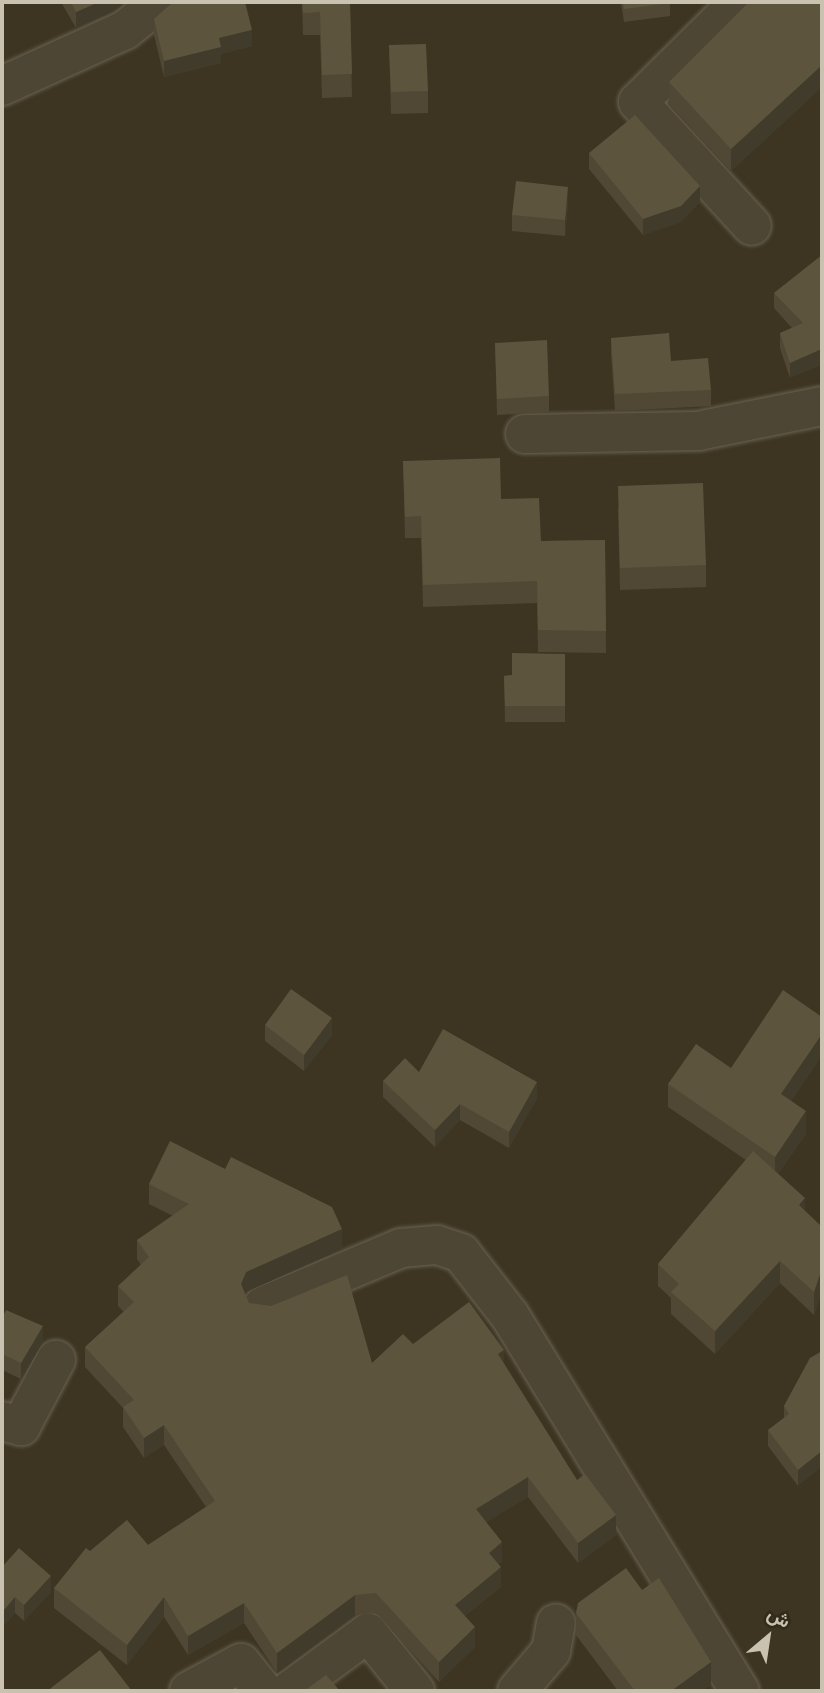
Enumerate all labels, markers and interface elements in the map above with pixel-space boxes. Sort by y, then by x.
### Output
north arrow [733,1602,803,1672]
text: ش [764,1604,793,1632]

